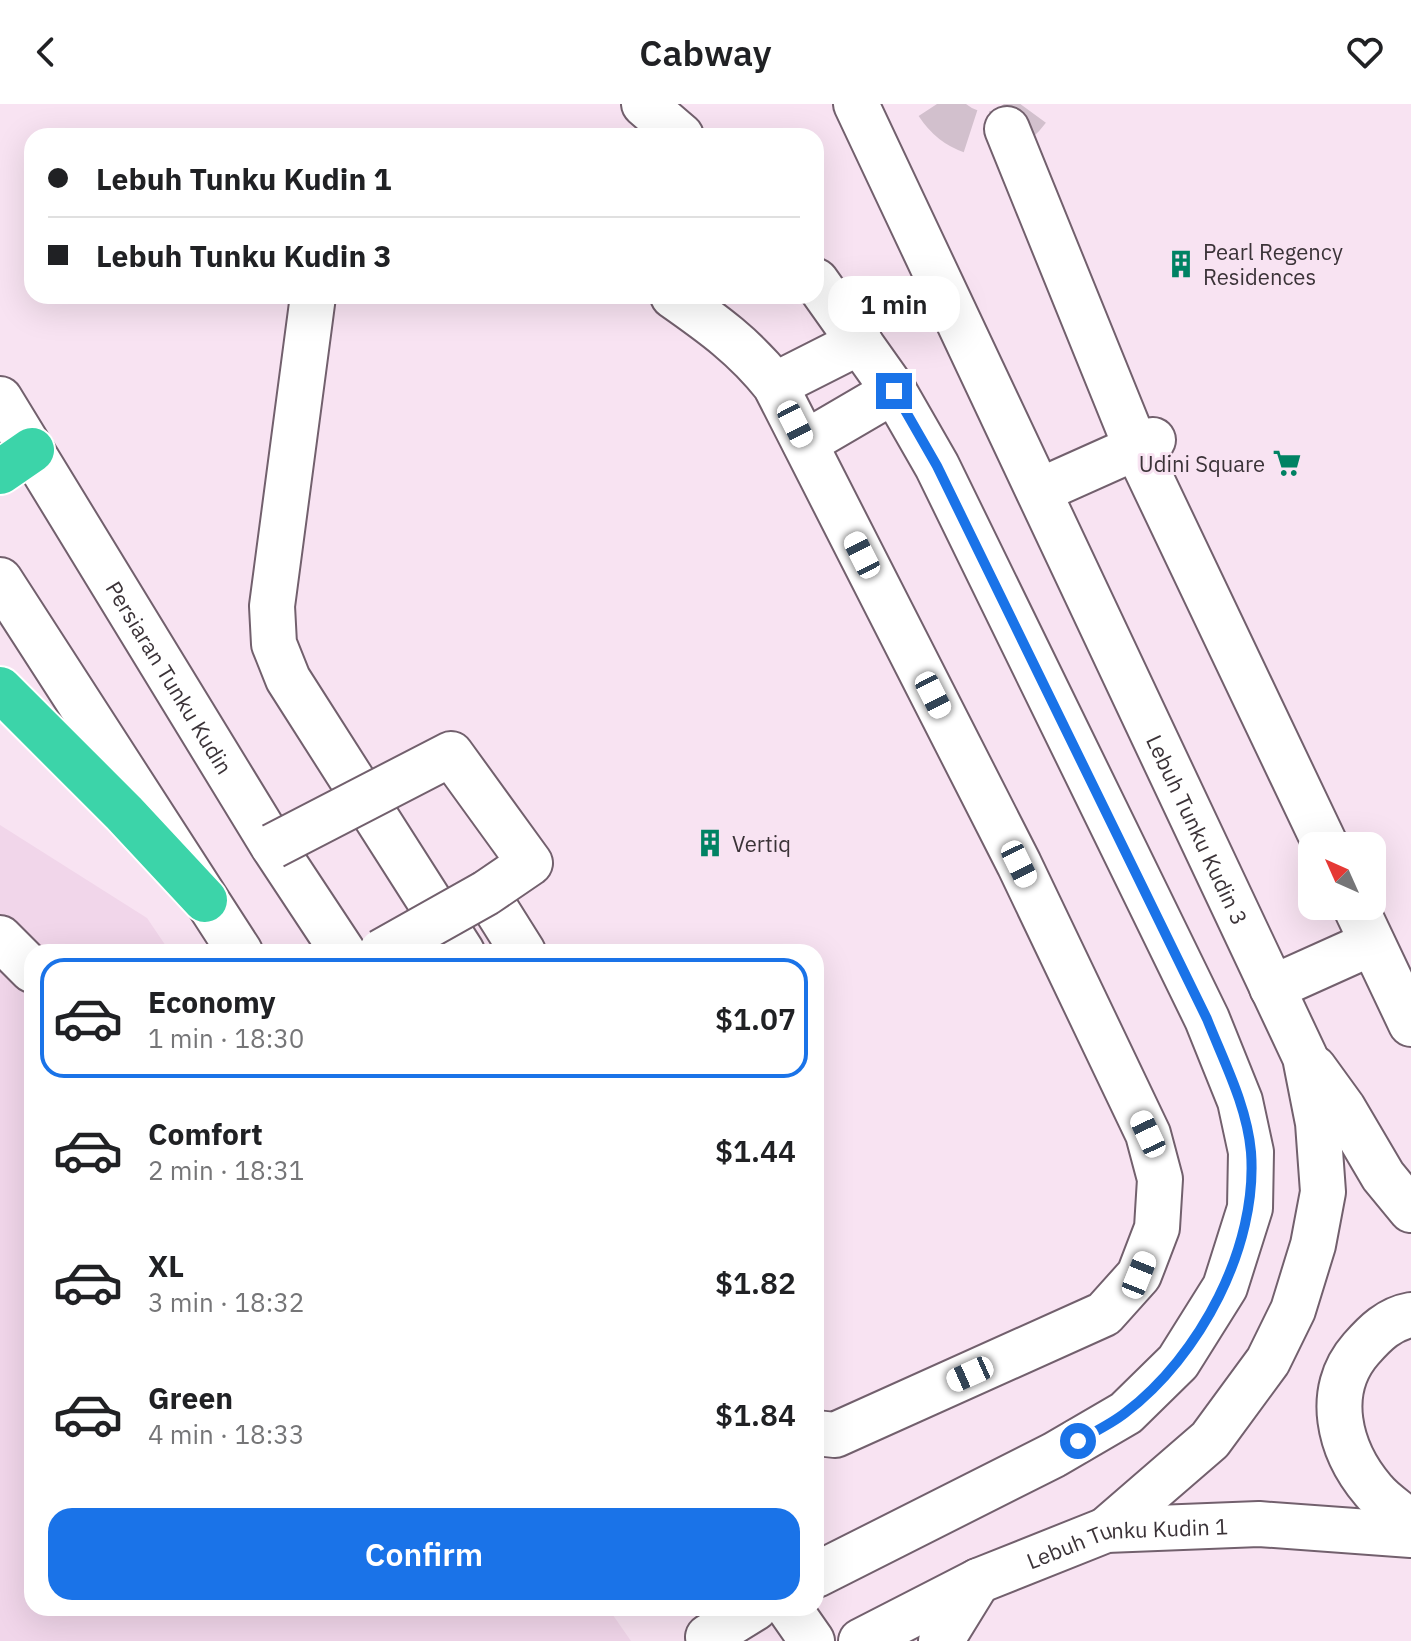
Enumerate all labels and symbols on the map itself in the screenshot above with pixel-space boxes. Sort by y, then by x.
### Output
place label: Pearl Regency Residences [1203,237,1343,291]
building icon: Pearl Regency Residences [1166,249,1196,279]
callout: 1 min [828,275,960,331]
route end [876,373,912,409]
car [773,397,817,451]
supermarket icon: Udini Square [1272,448,1302,478]
place label: Udini Square [1139,449,1265,478]
car [840,528,884,582]
street label: Persiaran Tunku Kudin [100,575,240,779]
car [911,668,955,722]
street label: Lebuh Tunku Kudin 3 [1141,730,1255,929]
building icon: Vertiq [695,828,725,858]
place label: Vertiq [732,829,791,858]
north arrow [1298,832,1386,920]
car [998,837,1040,891]
car [1127,1107,1169,1161]
car [1119,1248,1159,1302]
car [943,1353,997,1395]
route start [1060,1423,1096,1459]
street label: Lebuh Tunku Kudin 1 [1022,1511,1229,1575]

